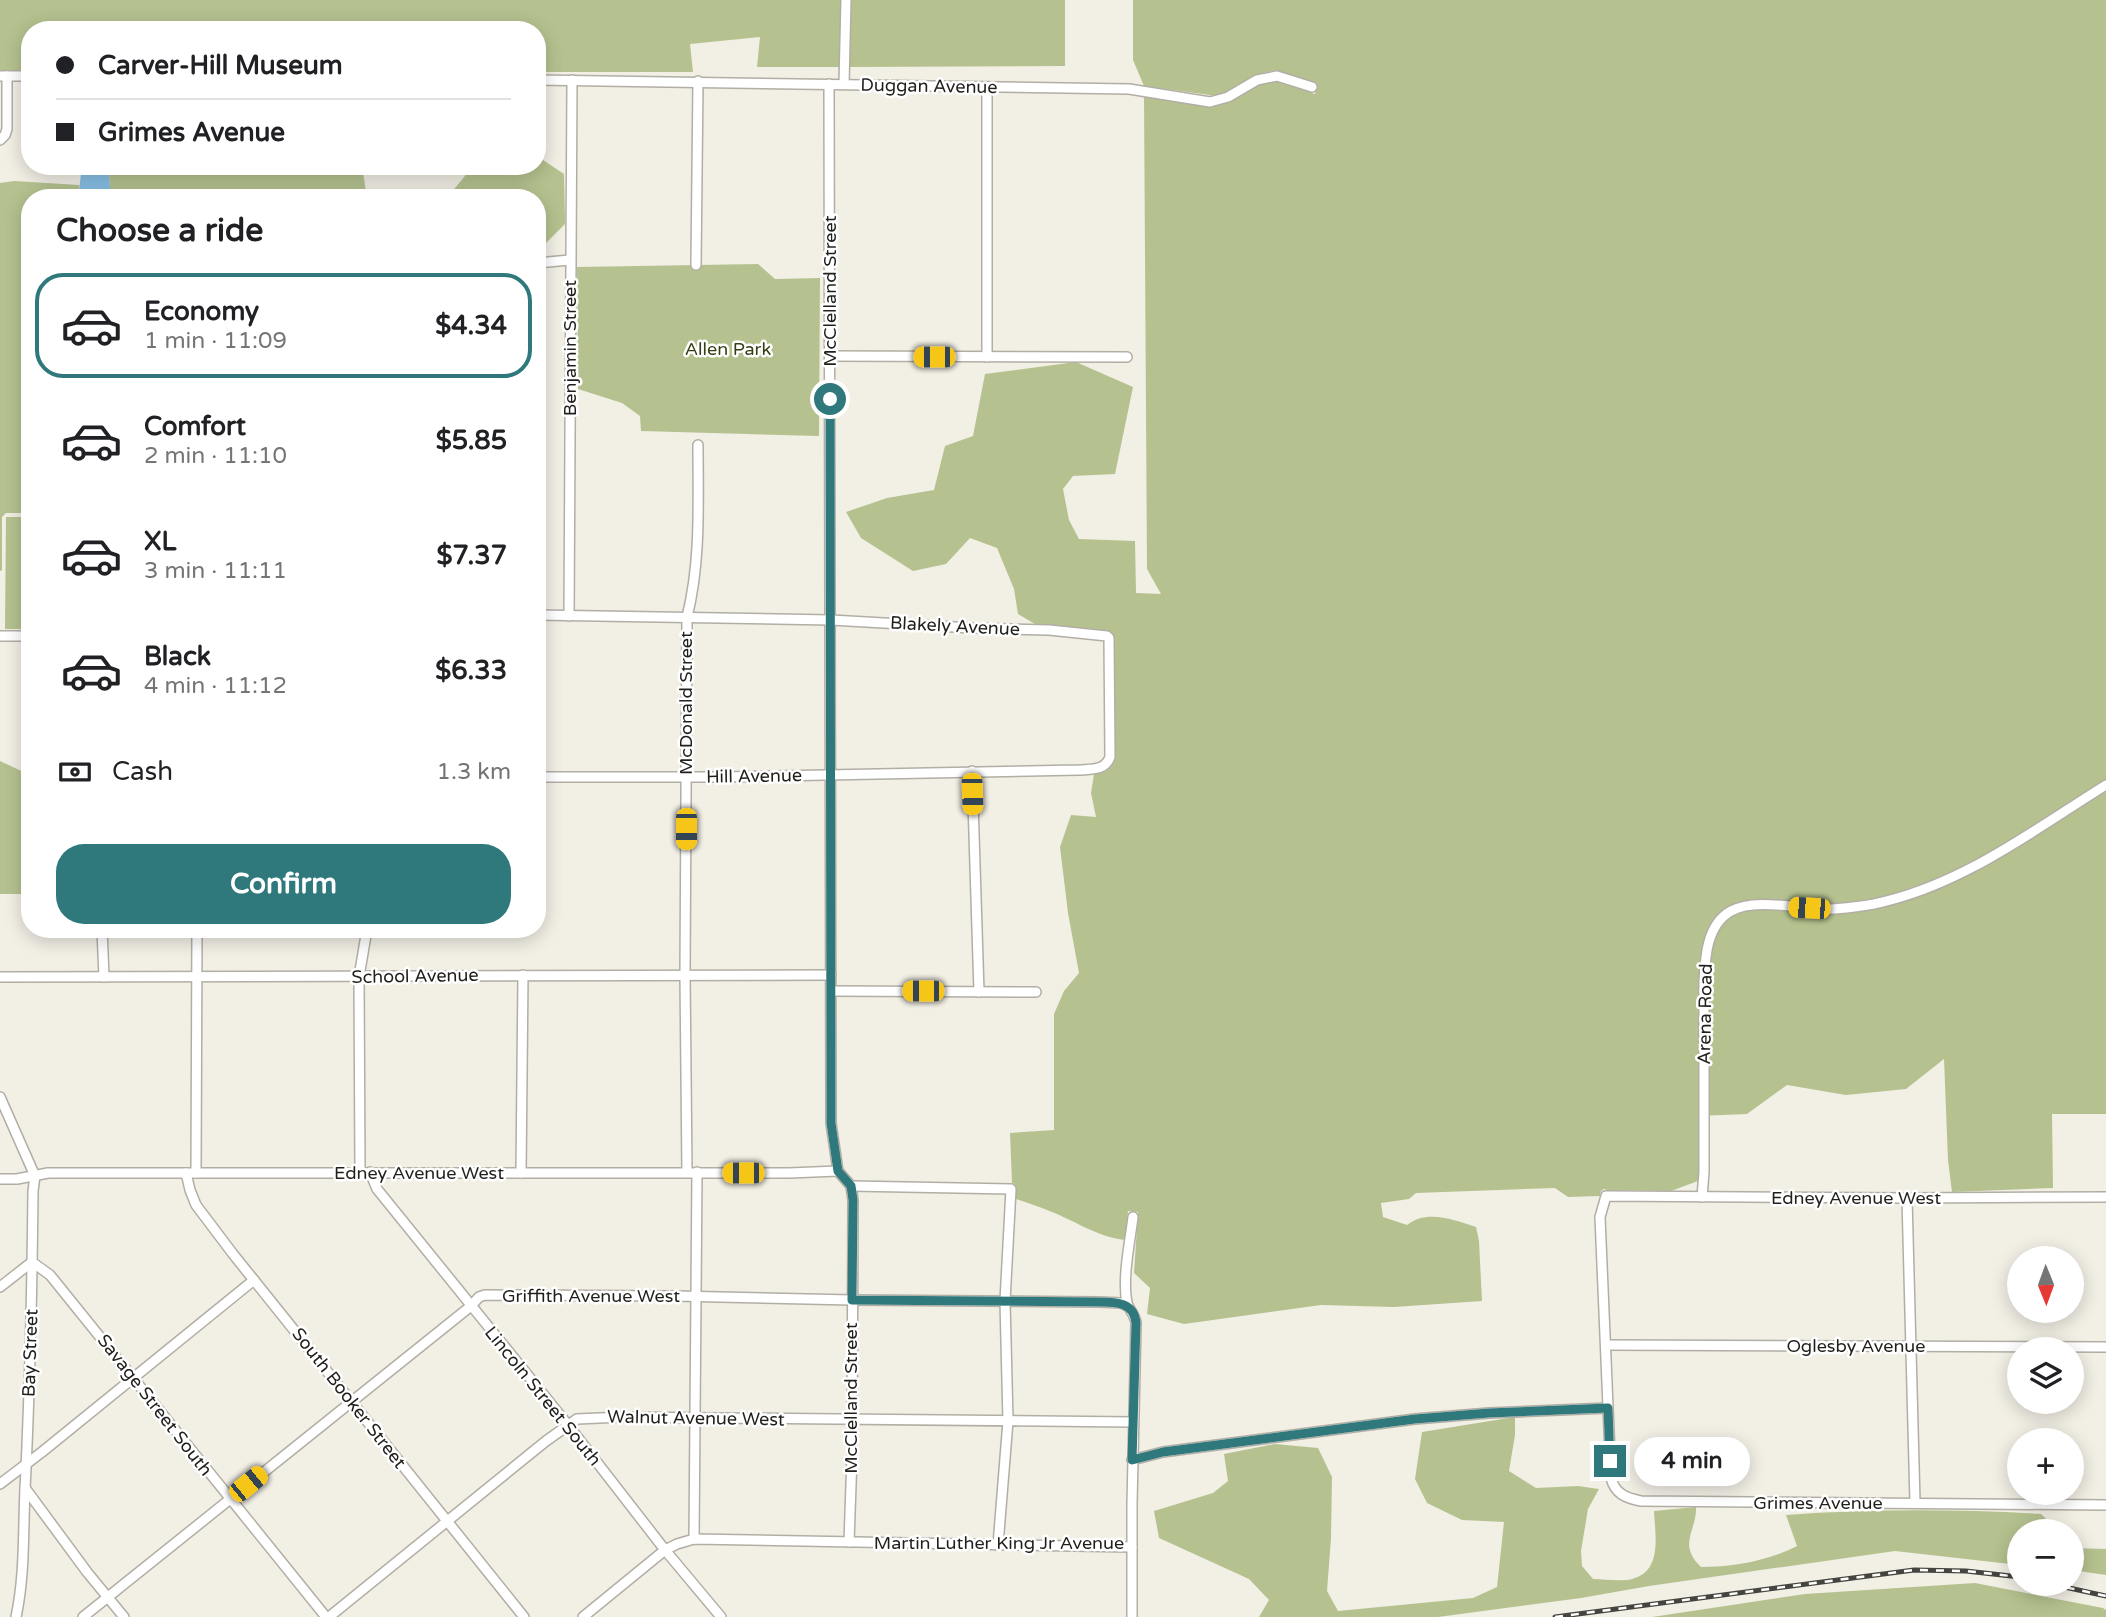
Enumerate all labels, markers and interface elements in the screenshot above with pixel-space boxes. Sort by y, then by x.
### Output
text: Carver-Hill Museum [98,50,343,81]
street label: Duggan Avenue [860,74,998,98]
text: Grimes Avenue [98,117,285,148]
text: Choose a ride [56,212,263,250]
street label: McClelland Street [819,215,841,367]
street label: Benjamin Street [559,280,581,416]
icon: car [60,294,123,357]
text: Economy [144,296,259,327]
text: $4.34 [435,310,507,341]
text: 1 min · 11:09 [144,327,287,355]
park label: Allen Park [685,338,771,360]
car [914,347,956,368]
route start [814,383,846,415]
icon: car [60,409,123,472]
text: Comfort [144,411,246,442]
text: $5.85 [436,425,507,456]
text: 2 min · 11:10 [144,442,287,470]
icon: car [60,524,123,587]
text: XL [144,526,176,557]
text: $7.37 [437,540,507,571]
text: 3 min · 11:11 [144,557,287,585]
street label: Blakely Avenue [889,612,1021,640]
street label: McDonald Street [675,631,697,775]
icon: car [60,639,123,702]
text: Black [144,641,211,672]
text: $6.33 [435,655,507,686]
text: 4 min · 11:12 [144,672,287,700]
icon: cash [56,753,94,791]
text: Cash [112,756,173,787]
text: 1.3 km [437,758,511,786]
street label: Hill Avenue [706,764,802,788]
car [961,773,984,815]
car [676,808,697,850]
button: Confirm [56,844,511,924]
car [1788,896,1831,920]
street label: Arena Road [1693,963,1717,1065]
street label: School Avenue [351,964,479,988]
car [903,981,945,1002]
street label: Edney Avenue West [334,1162,504,1184]
car [723,1163,765,1184]
street label: Edney Avenue West [1771,1187,1941,1209]
north arrow [2007,1246,2084,1323]
map controls [2007,1246,2084,1596]
street label: Griffith Avenue West [502,1285,680,1307]
street label: Bay Street [17,1308,43,1397]
street label: Lincoln Street South [480,1322,606,1470]
street label: McClelland Street [840,1322,862,1474]
street label: South Booker Street [287,1323,411,1473]
street label: Savage Street South [93,1330,217,1480]
street label: Oglesby Avenue [1787,1335,1925,1357]
button: layers [2007,1337,2084,1414]
street label: Walnut Avenue West [607,1405,785,1431]
button: + [2007,1428,2084,1505]
callout: 4 min [1634,1436,1750,1486]
route end [1594,1445,1626,1477]
text: 4 min [1661,1447,1723,1475]
car [226,1463,271,1505]
street label: Grimes Avenue [1753,1492,1883,1514]
button: − [2007,1519,2084,1596]
street label: Martin Luther King Jr Avenue [874,1532,1124,1554]

